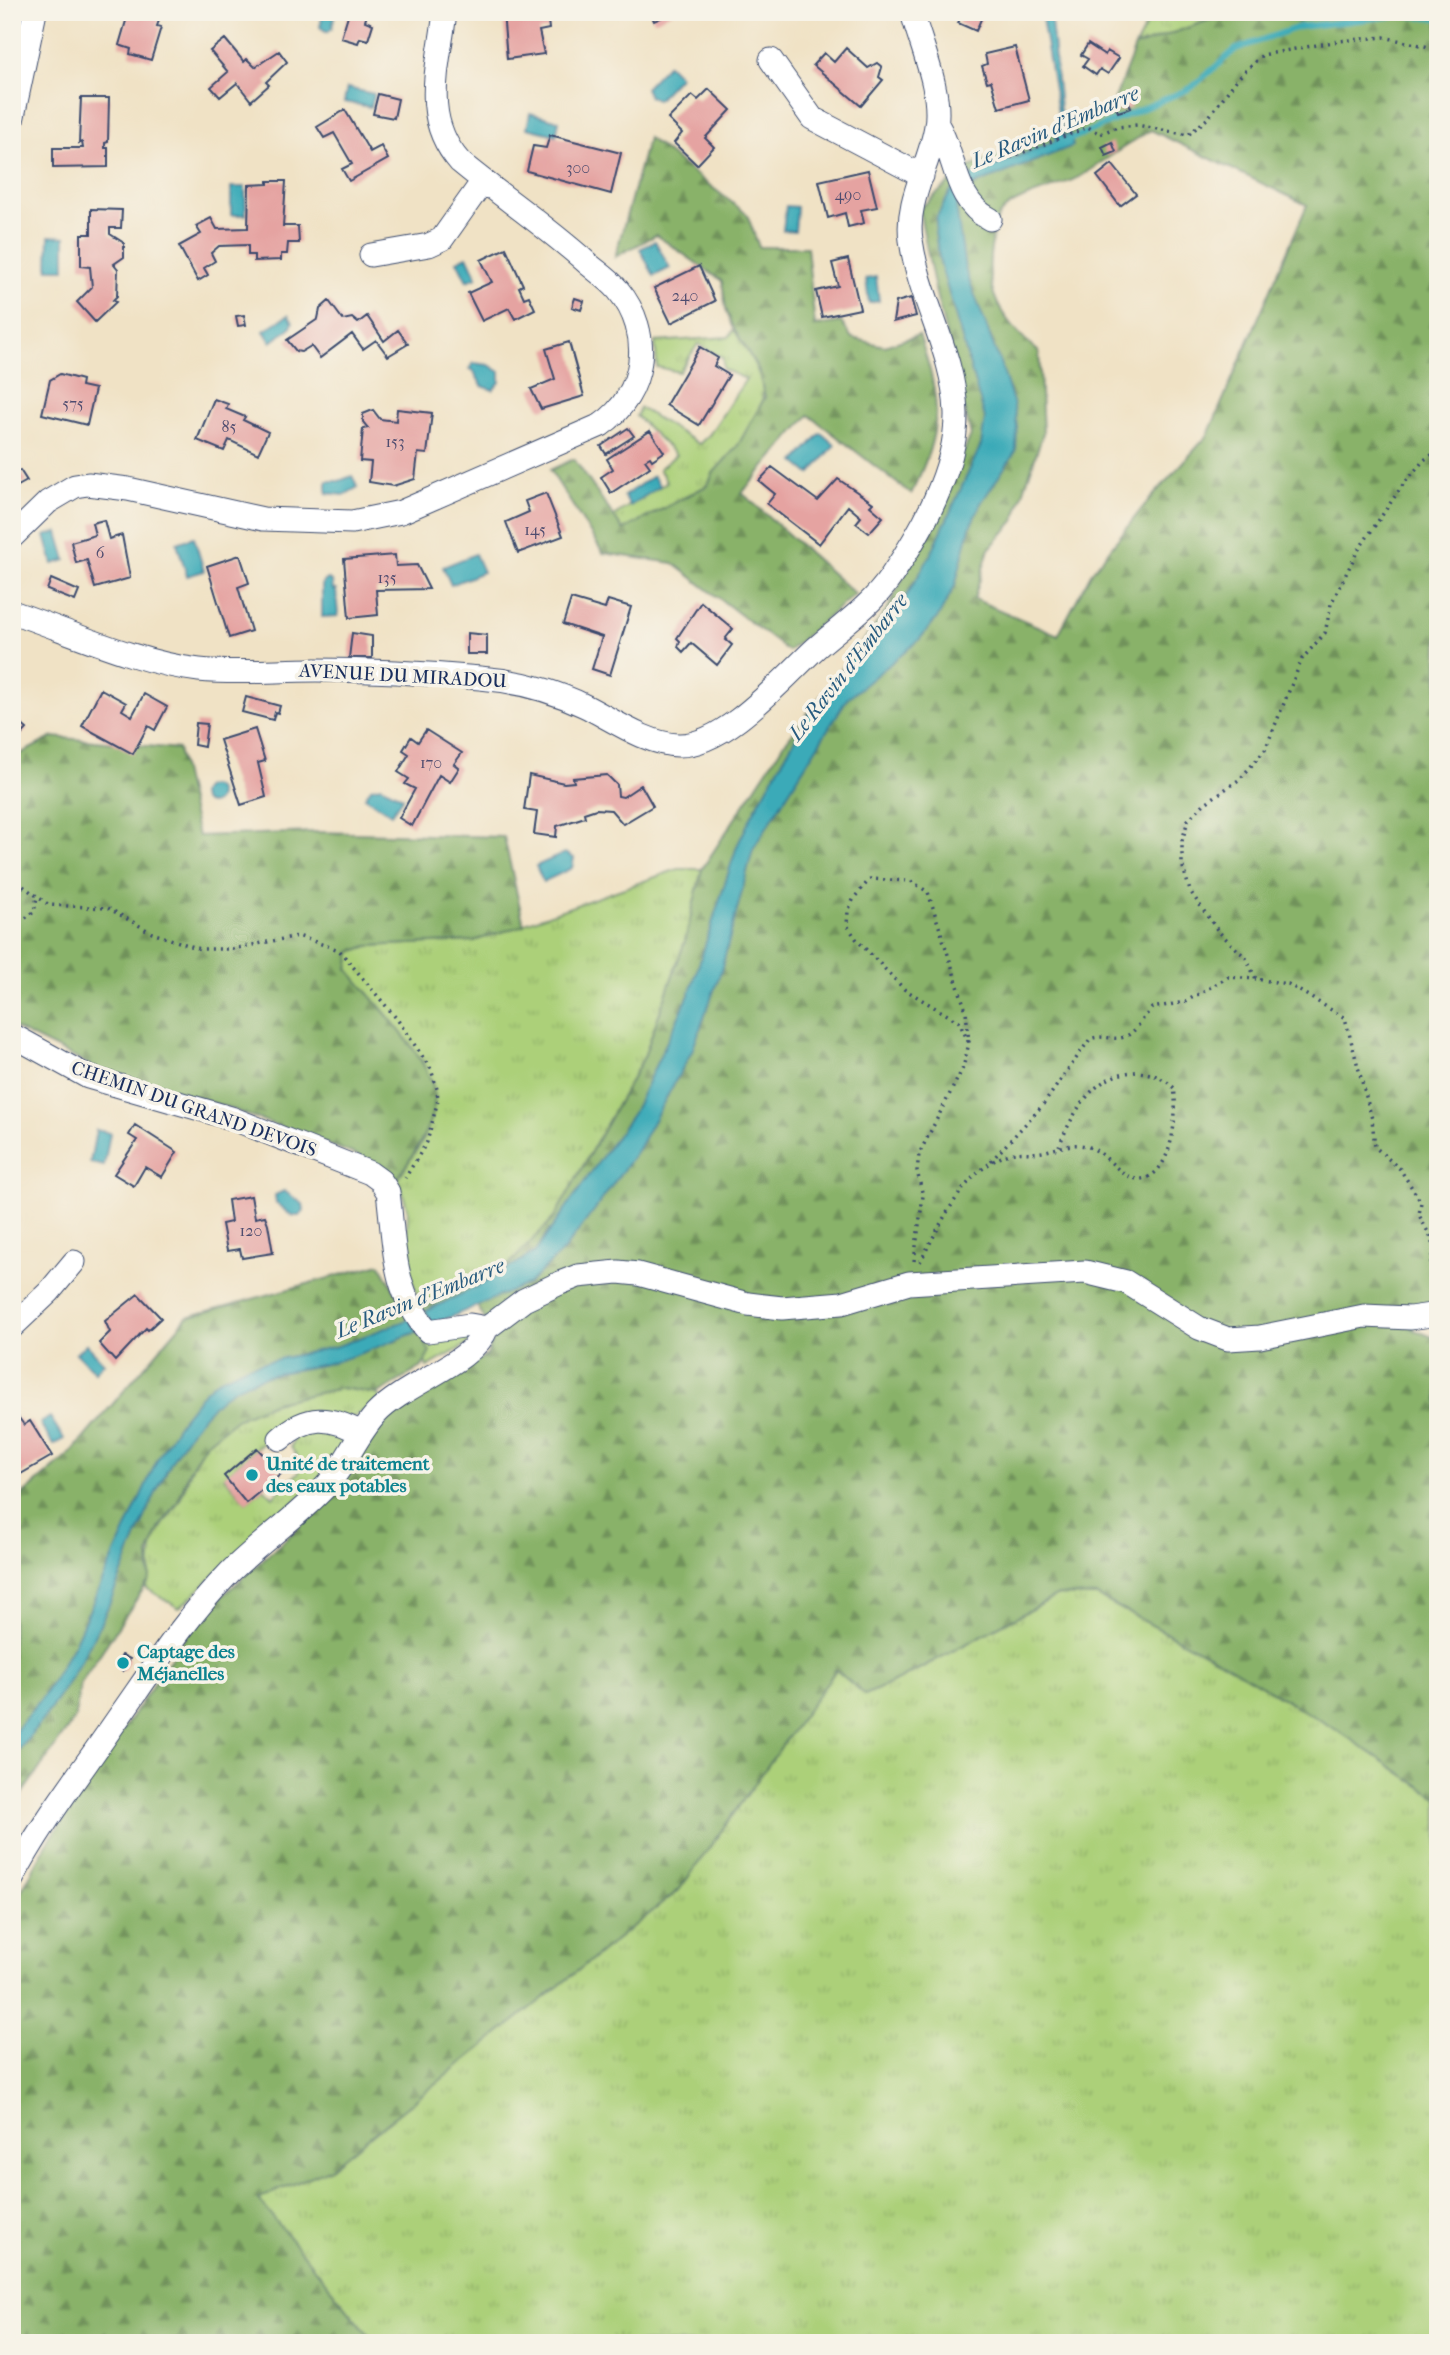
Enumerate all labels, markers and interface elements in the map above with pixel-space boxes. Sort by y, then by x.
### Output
water label: Le Ravin d'Embarre [966,81,1143,174]
house number: 300 [566,158,590,177]
house number: 490 [835,185,861,204]
house number: 240 [672,286,698,305]
house number: 575 [62,394,84,413]
house number: 85 [222,417,237,436]
house number: 153 [385,432,405,451]
house number: 145 [524,520,546,539]
house number: 6 [96,543,105,562]
house number: 135 [377,568,397,587]
water label: Le Ravin d'Embarre [782,588,913,747]
street label: AVENUE DU MIRADOU [298,660,508,692]
house number: 170 [420,753,442,772]
street label: CHEMIN DU GRAND DEVOIS [68,1057,320,1162]
house number: 120 [240,1221,262,1240]
water label: Le Ravin d'Embarre [330,1253,508,1344]
place label: Unité de traitement des eaux potables [265,1453,430,1497]
marker: Unité de traitement des eaux potables [244,1467,260,1483]
place label: Captage des Méjanelles [136,1641,235,1685]
marker: Captage des Méjanelles [115,1655,131,1671]

